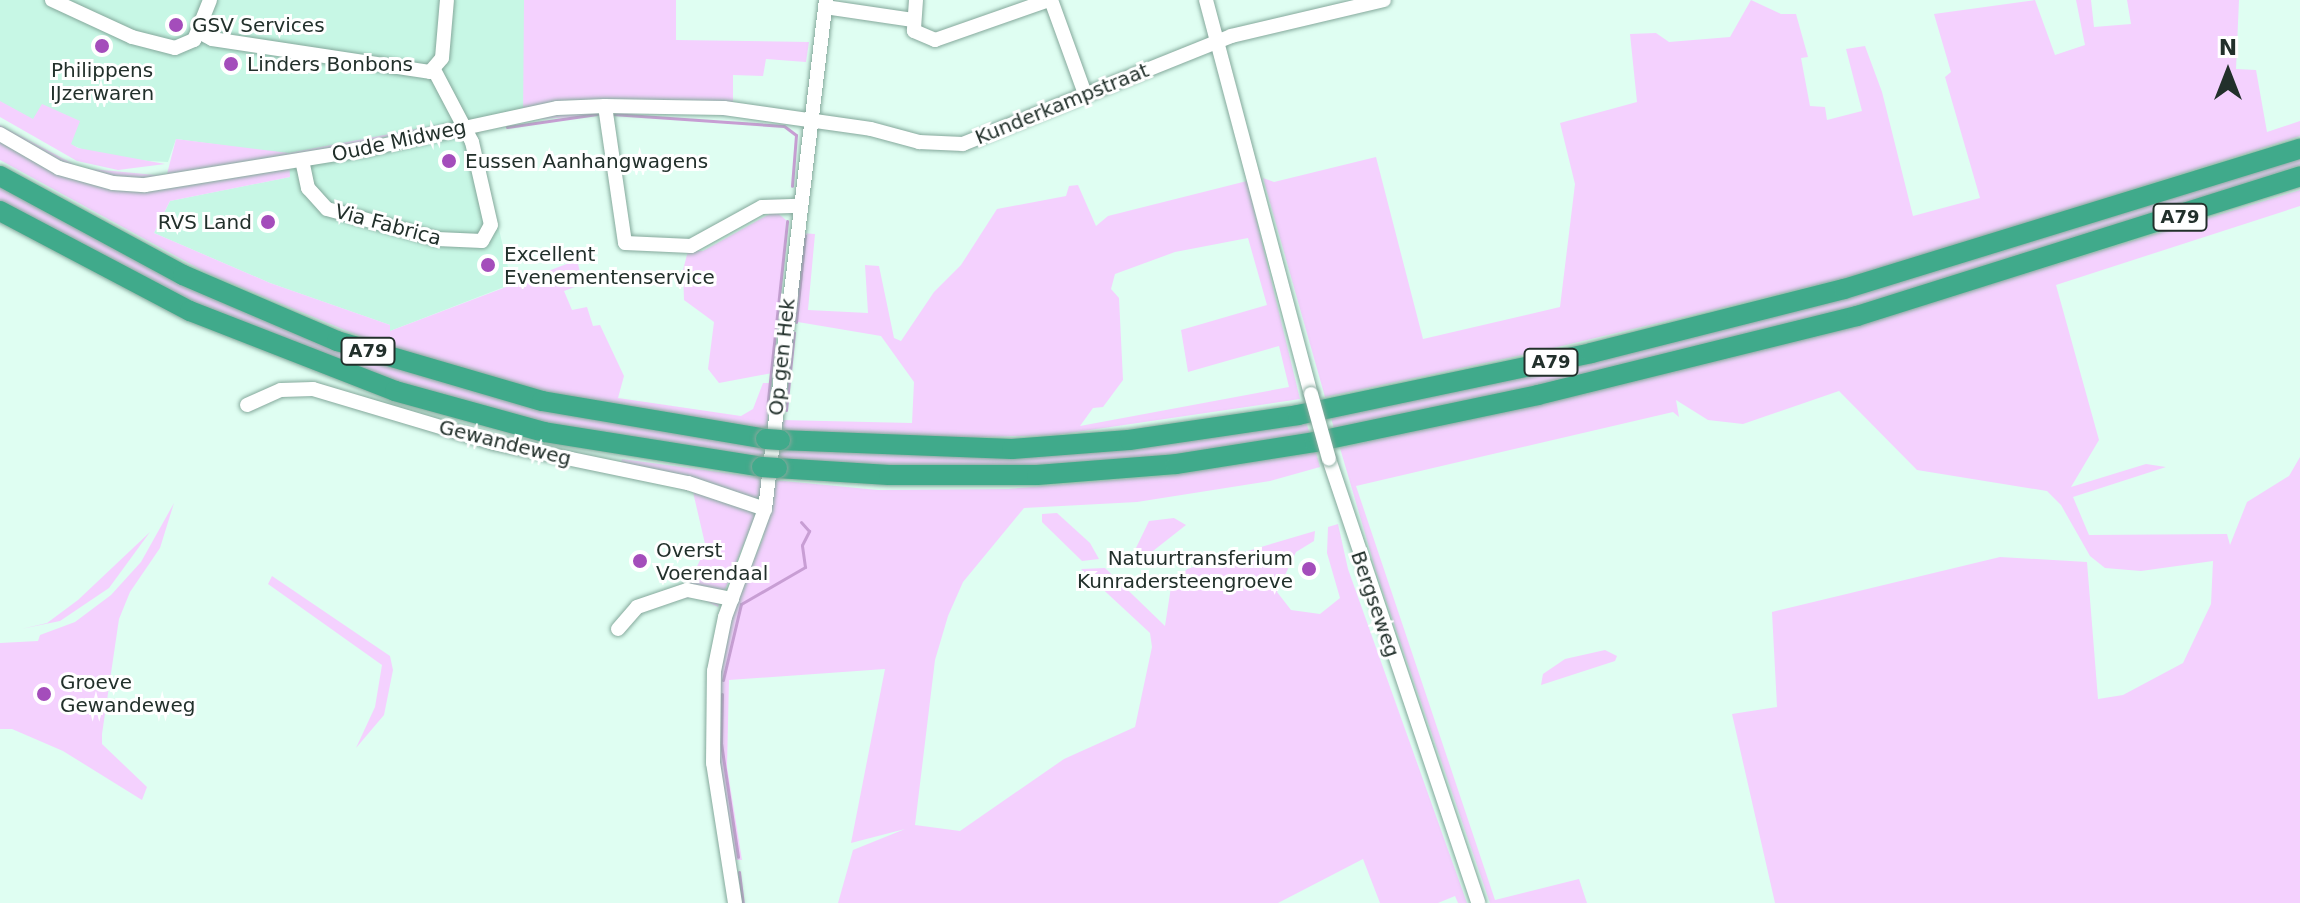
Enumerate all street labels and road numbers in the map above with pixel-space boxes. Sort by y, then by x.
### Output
street label: Kunderkampstraat [972,58,1152,150]
street label: Oude Midweg [330,115,468,167]
street label: Via Fabrica [332,199,444,251]
road number: A79 [2152,203,2208,231]
street label: Op gen Hek [764,297,800,417]
road number: A79 [340,337,396,365]
road number: A79 [1523,348,1579,376]
street label: Gewandeweg [436,415,574,471]
street label: Bergseweg [1346,548,1404,660]

